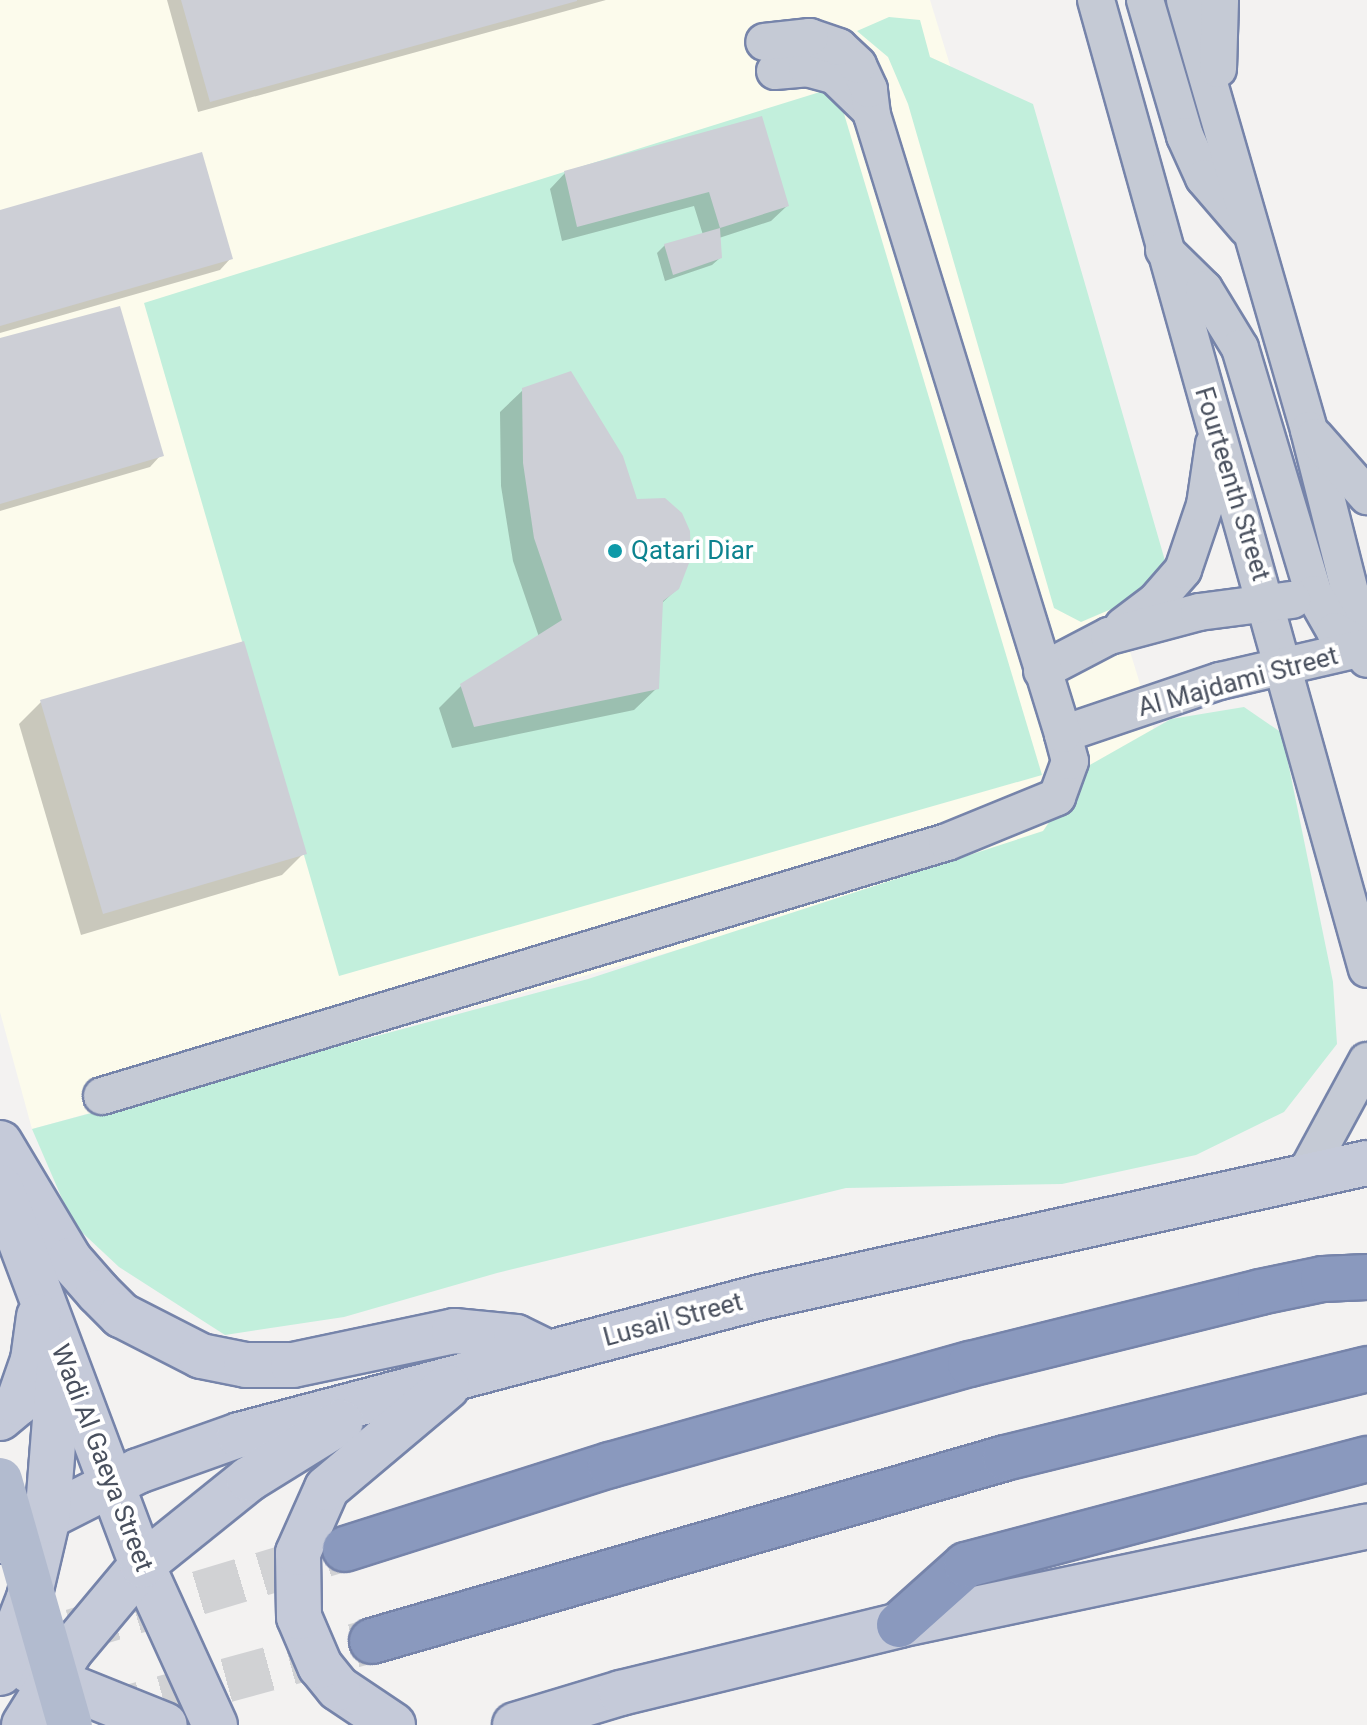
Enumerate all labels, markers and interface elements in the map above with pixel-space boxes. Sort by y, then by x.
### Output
street label: Fourteenth Street [1188,383,1276,585]
place label: Qatari Diar [631,535,754,567]
marker: Qatari Diar [606,542,624,560]
street label: Al Majdami Street [1135,640,1341,724]
street label: Lusail Street [600,1286,746,1354]
street label: Wadi Al Gaeya Street [44,1340,160,1576]

